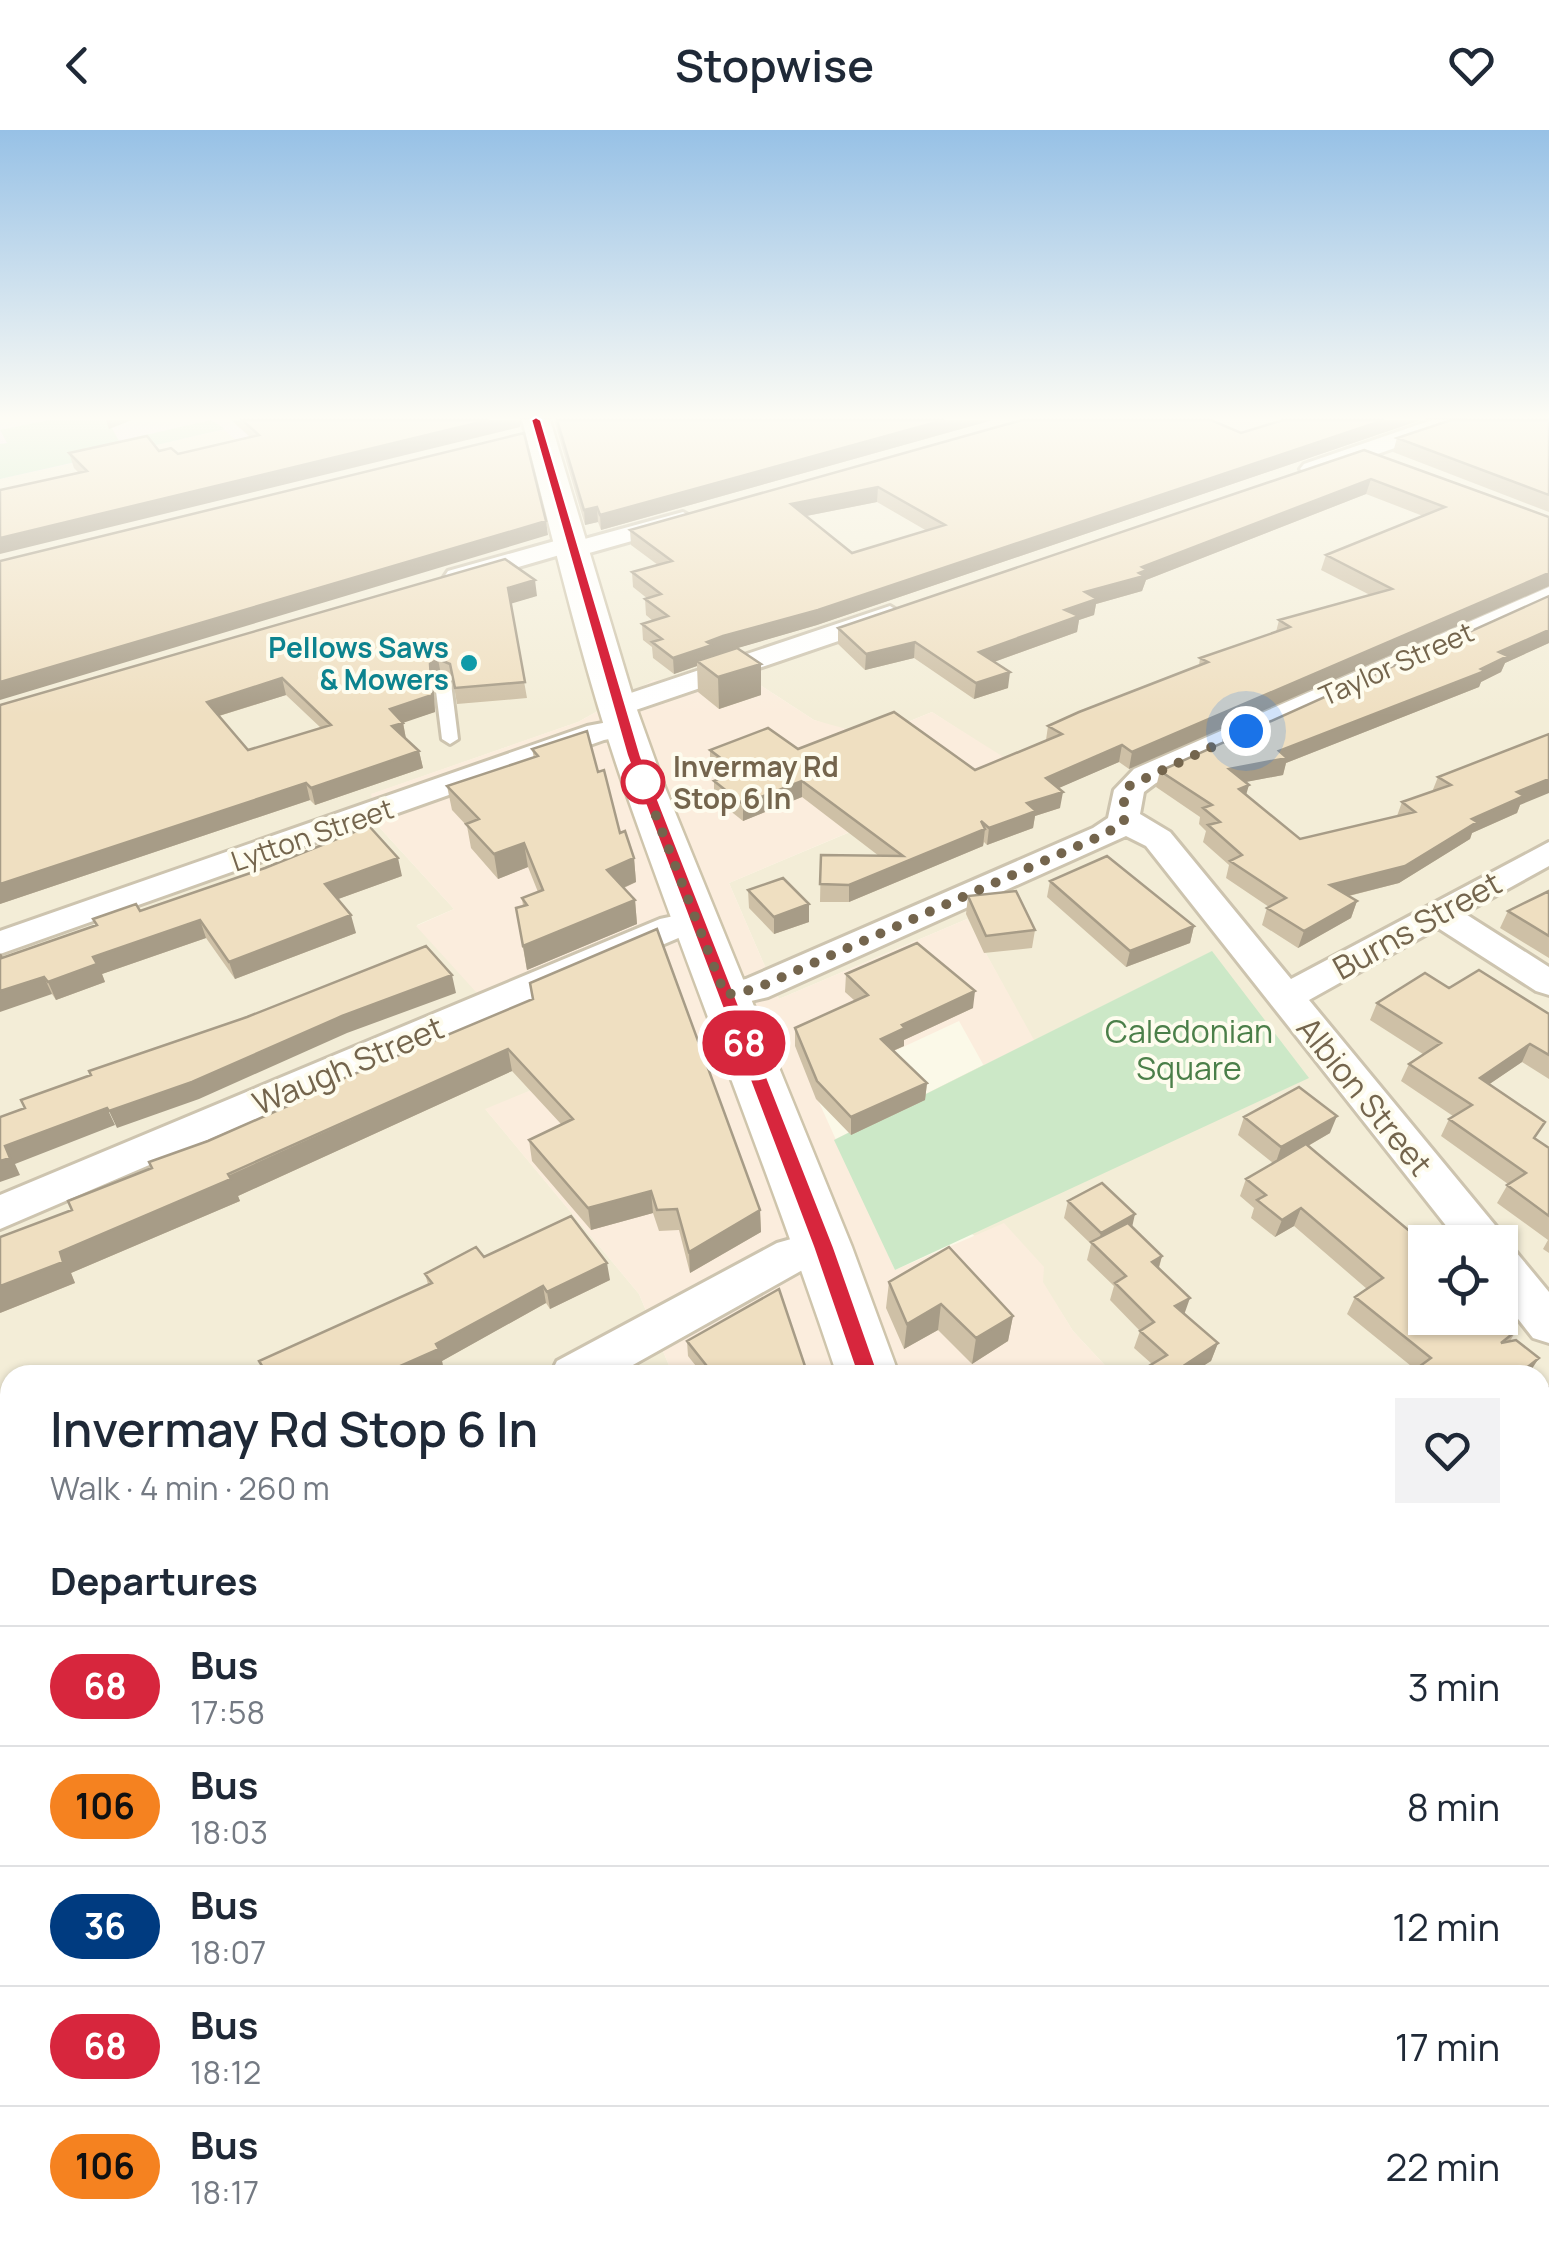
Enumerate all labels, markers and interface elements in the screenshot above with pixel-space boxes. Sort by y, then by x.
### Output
text: Stopwise [675,34,874,96]
icon: back [50,38,105,93]
icon: heart [1444,38,1499,93]
street label: Taylor Street [1313,612,1479,714]
place label: Pellows Saws & Mowers [268,628,449,698]
marker: Pellows Saws & Mowers [458,652,480,674]
your location [1221,706,1271,756]
place label: Invermay Rd Stop 6 In [673,747,839,817]
marker: Invermay Rd Stop 6 In [622,761,664,803]
street label: Lytton Street [226,788,398,880]
street label: Burns Street [1325,861,1509,989]
street label: Waugh Street [246,1005,450,1125]
street label: Albion Street [1287,1007,1443,1185]
park label: Caledonian Square [1105,1009,1273,1090]
line badge: 68 [699,1010,789,1076]
text: 68 [722,1019,766,1067]
map controls [1408,1225,1518,1335]
button: locate [1408,1225,1518,1335]
text: Invermay Rd Stop 6 In [50,1396,538,1461]
button: heart [1395,1398,1500,1503]
text: Walk · 4 min · 260 m [50,1466,330,1510]
text: Departures [50,1554,258,1606]
text: Bus [190,1638,258,1690]
text: 3 min [1408,1660,1500,1712]
text: 68 [83,1662,127,1710]
text: 17:58 [190,1690,265,1734]
text: Bus [190,1758,258,1810]
text: 8 min [1407,1780,1500,1832]
text: 106 [75,1782,135,1830]
text: 18:03 [190,1810,268,1854]
text: Bus [190,1878,258,1930]
text: 12 min [1392,1900,1500,1952]
text: 36 [84,1902,126,1950]
text: 18:07 [190,1930,266,1974]
text: Bus [190,1998,258,2050]
text: 17 min [1395,2020,1500,2072]
text: 68 [83,2022,127,2070]
text: 18:12 [190,2050,261,2094]
text: Bus [190,2118,258,2170]
text: 22 min [1385,2140,1500,2192]
text: 106 [75,2142,135,2190]
text: 18:17 [190,2170,259,2214]

